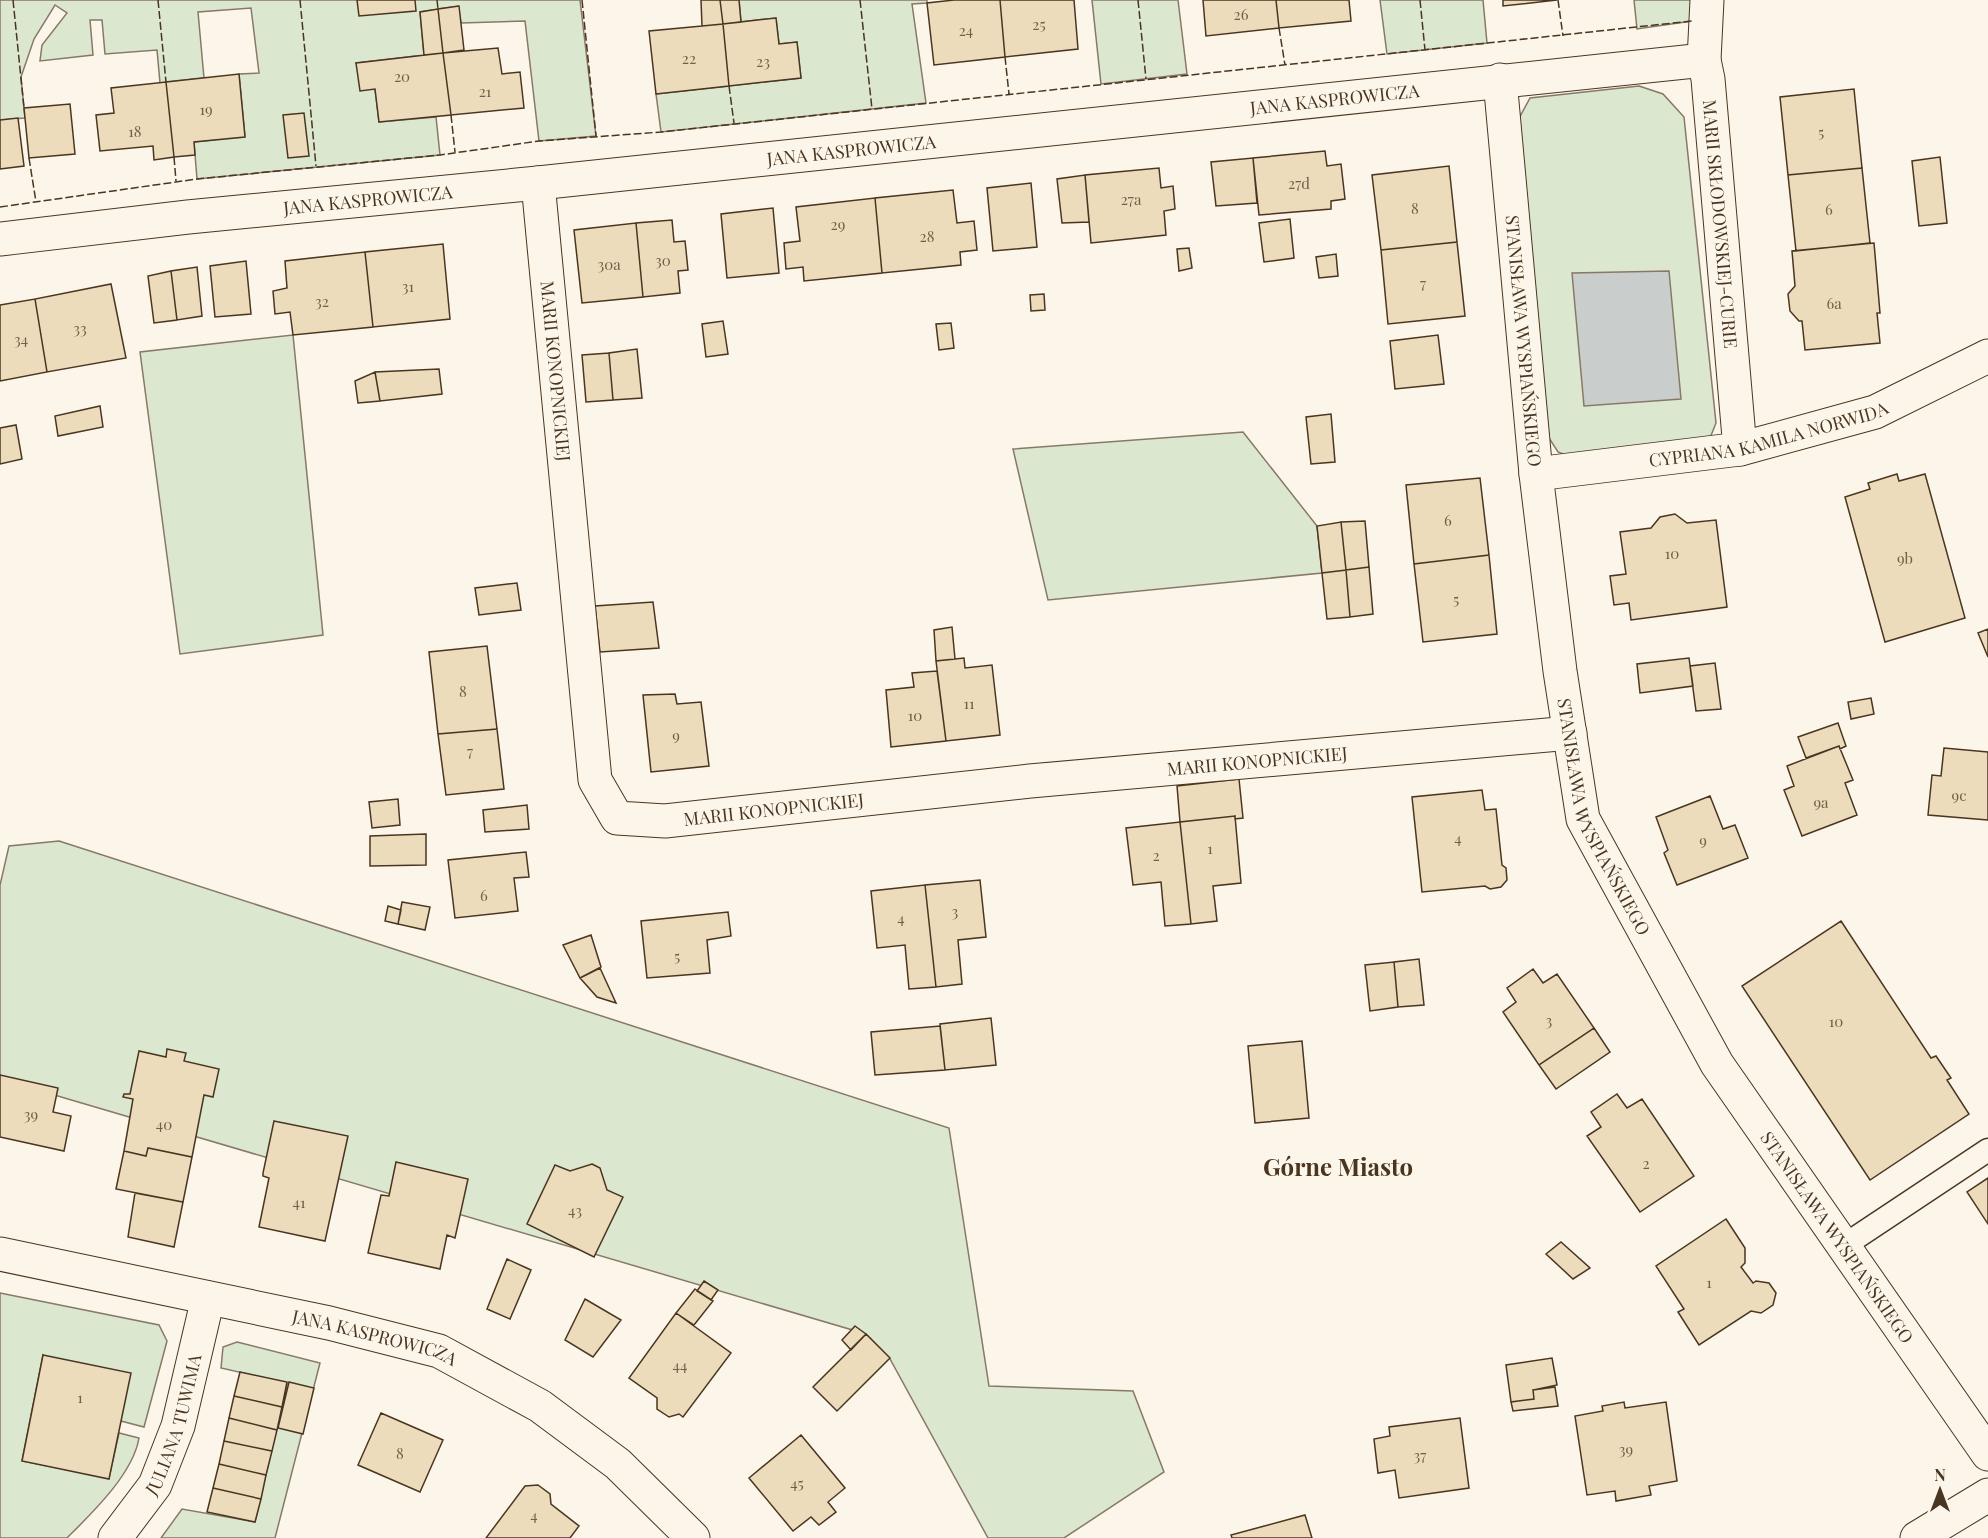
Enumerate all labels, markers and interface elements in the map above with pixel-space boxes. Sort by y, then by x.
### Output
house number: 26 [1234,4,1249,24]
house number: 25 [1032,14,1046,34]
house number: 24 [959,20,973,40]
house number: 22 [682,48,696,68]
house number: 23 [756,51,770,71]
house number: 20 [394,66,410,86]
street label: JANA KASPROWICZA [1248,78,1421,120]
house number: 21 [479,81,492,101]
house number: 19 [199,99,213,119]
street label: MARII SKŁODOWSKIEJ-CURIE [1698,99,1743,349]
house number: 18 [128,121,142,141]
house number: 5 [1818,122,1824,142]
street label: JANA KASPROWICZA [765,129,938,171]
house number: 27d [1288,173,1310,193]
street label: JANA KASPROWICZA [281,179,454,220]
house number: 27a [1121,189,1142,209]
house number: 8 [1411,198,1419,218]
house number: 6 [1825,199,1833,219]
house number: 29 [831,214,845,234]
street label: STANISŁAWA WYSPIAŃSKIEGO [1500,214,1547,468]
house number: 28 [920,226,935,246]
house number: 30 [655,250,671,270]
house number: 30a [597,254,621,274]
house number: 7 [1420,273,1426,293]
house number: 31 [402,276,415,296]
street label: MARII KONOPNICKIEJ [535,280,577,463]
house number: 32 [315,291,329,311]
house number: 6a [1826,293,1842,313]
house number: 33 [73,318,87,338]
house number: 34 [14,329,28,349]
street label: CYPRIANA KAMILA NORWIDA [1647,395,1892,472]
house number: 6 [1444,510,1452,530]
house number: 10 [1665,543,1679,563]
house number: 9b [1897,548,1913,568]
house number: 5 [1453,589,1459,609]
house number: 8 [459,681,467,701]
house number: 11 [963,693,975,713]
street label: STANISŁAWA WYSPIAŃSKIEGO [1552,696,1656,939]
house number: 10 [908,705,922,725]
house number: 9 [672,725,680,745]
house number: 7 [467,741,473,761]
street label: MARII KONOPNICKIEJ [1166,741,1349,781]
house number: 9c [1952,785,1966,805]
street label: MARII KONOPNICKIEJ [682,787,865,831]
house number: 9a [1813,792,1829,812]
house number: 4 [1454,828,1462,848]
house number: 9 [1699,830,1707,850]
house number: 1 [1207,838,1213,858]
house number: 2 [1152,845,1160,865]
house number: 6 [480,885,488,905]
house number: 3 [952,901,959,921]
house number: 4 [897,908,905,928]
house number: 5 [674,946,680,966]
house number: 3 [1546,1010,1553,1030]
house number: 10 [1829,1011,1843,1031]
house number: 39 [24,1104,38,1124]
house number: 40 [156,1114,172,1134]
street label: STANISŁAWA WYSPIAŃSKIEGO [1755,1127,1919,1348]
district label: Górne Miasto [1263,1150,1413,1182]
house number: 2 [1642,1153,1650,1173]
house number: 41 [293,1192,306,1212]
house number: 43 [568,1200,582,1220]
house number: 1 [1706,1272,1712,1292]
street label: JANA KASPROWICZA [289,1303,462,1371]
street label: JULIANA TUWIMA [139,1351,207,1501]
house number: 44 [673,1355,687,1375]
house number: 1 [77,1387,83,1407]
house number: 39 [1619,1439,1633,1459]
house number: 8 [396,1443,404,1463]
house number: 37 [1414,1445,1426,1465]
north arrow [1910,1460,1970,1520]
text: N [1934,1464,1946,1485]
house number: 45 [790,1473,804,1493]
house number: 4 [530,1505,538,1525]

